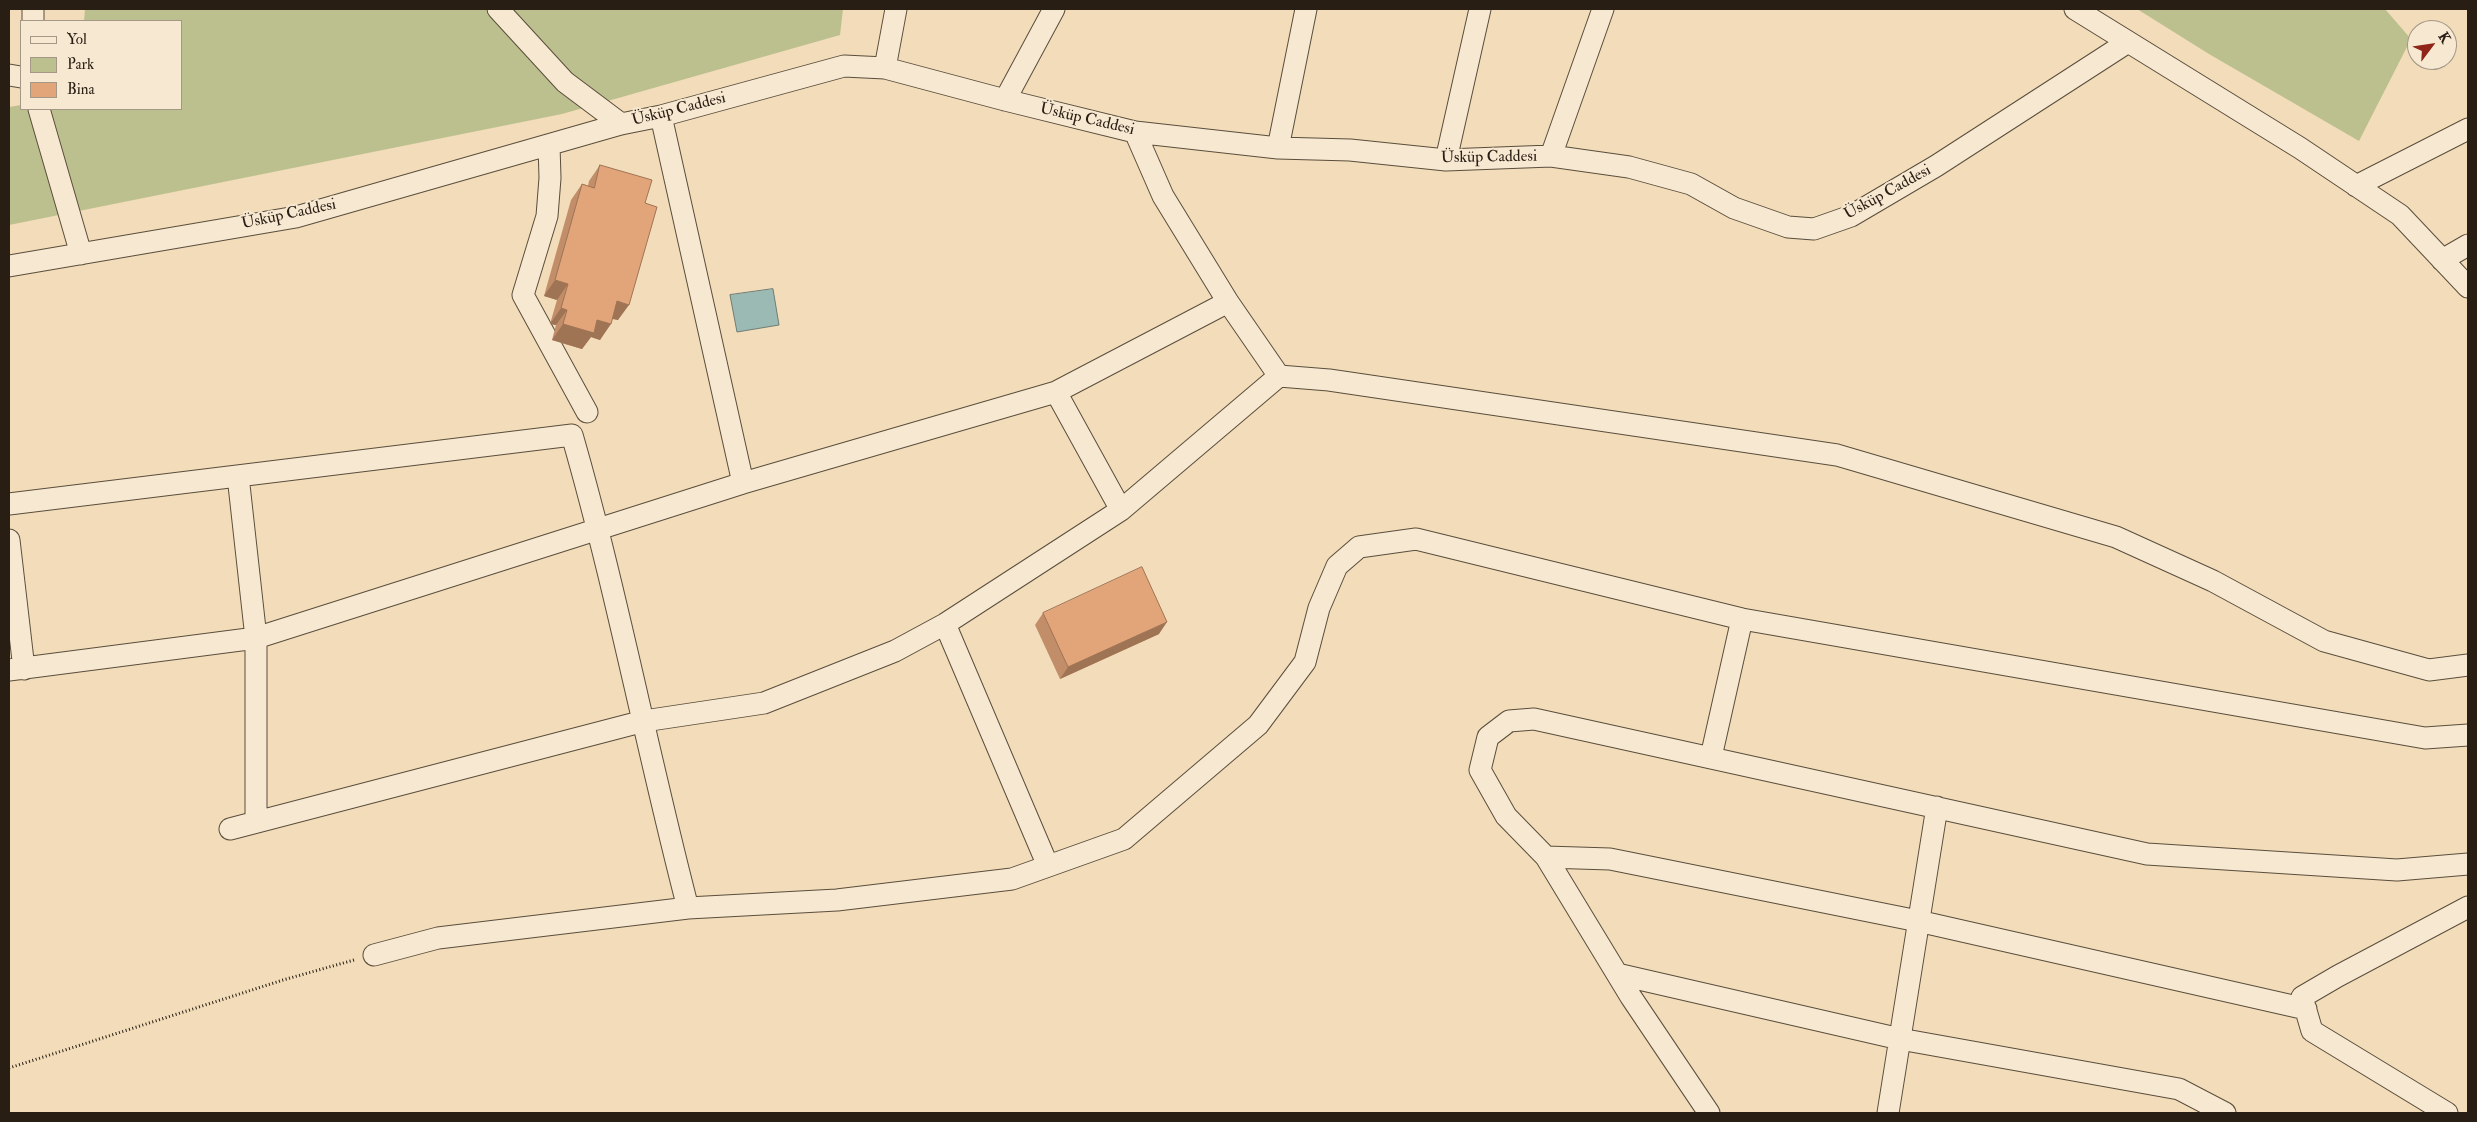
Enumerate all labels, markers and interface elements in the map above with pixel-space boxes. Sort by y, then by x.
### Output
legend [20,20,182,110]
north arrow [2407,20,2457,70]
text: K [2435,29,2454,46]
text: Yol [67,30,87,49]
text: Park [67,55,94,74]
text: Bina [67,80,95,99]
street label: Üsküp Caddesi [630,89,728,131]
street label: Üsküp Caddesi [1038,100,1136,140]
street label: Üsküp Caddesi [1441,148,1537,168]
street label: Üsküp Caddesi [1841,161,1935,225]
street label: Üsküp Caddesi [240,196,338,234]

